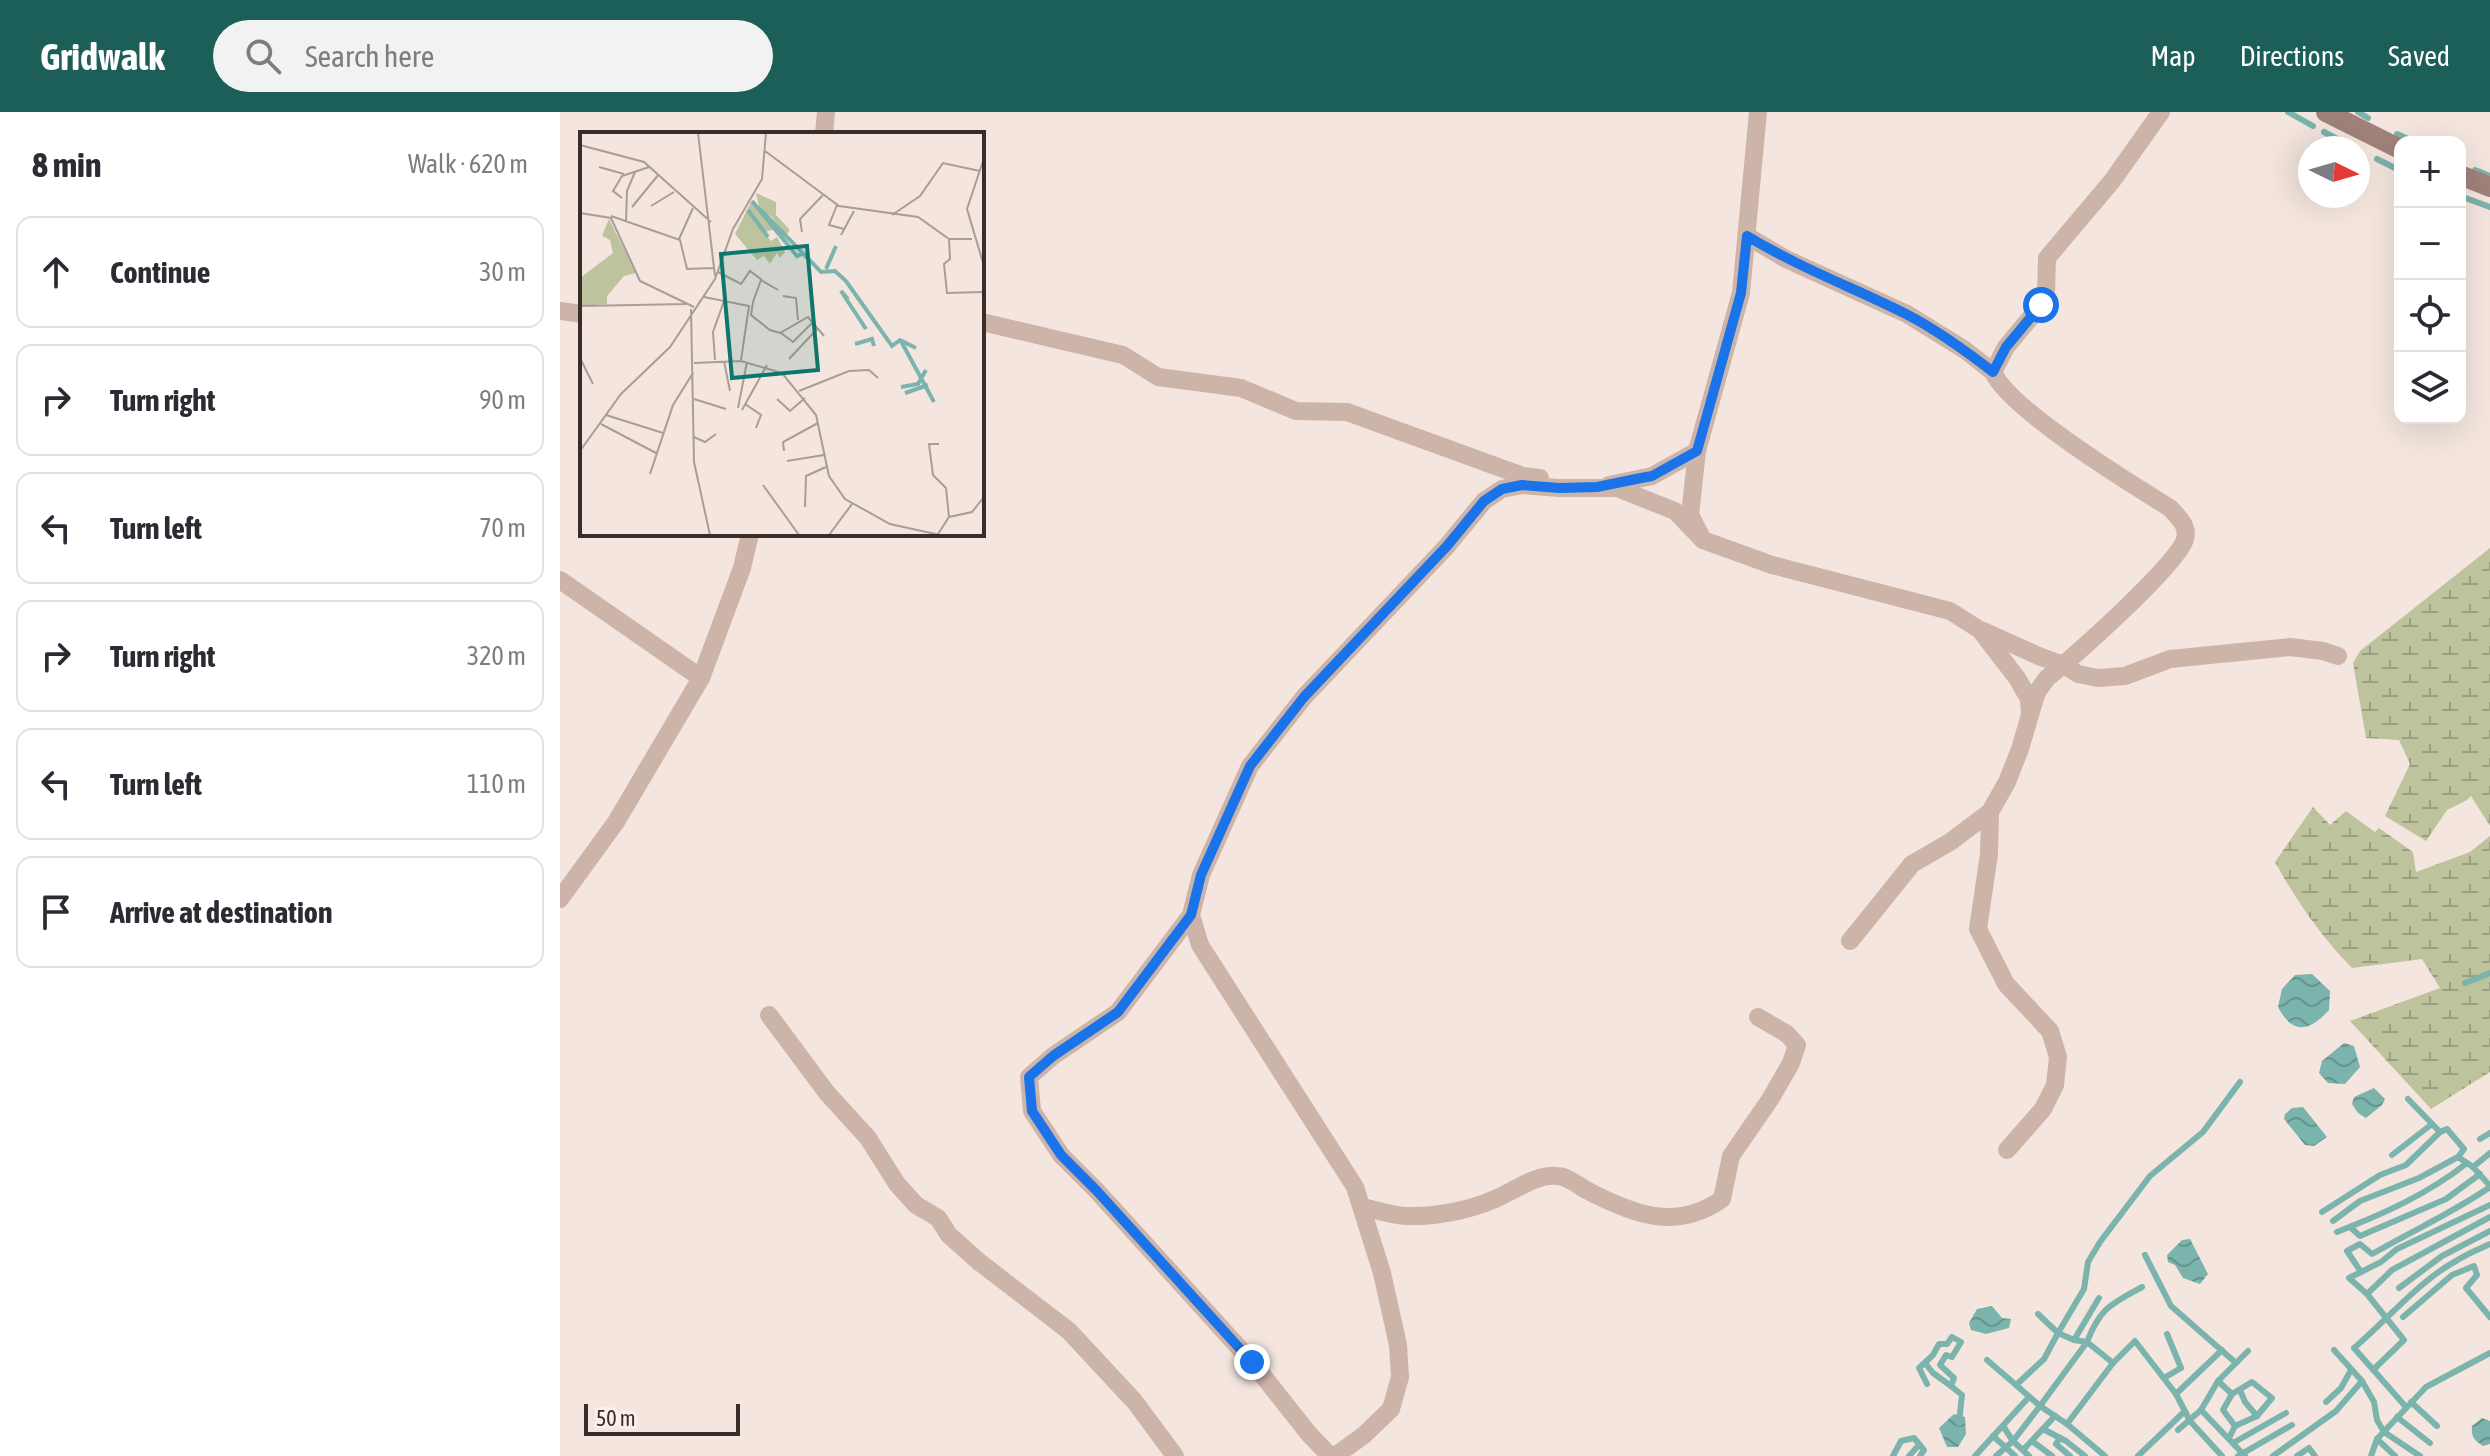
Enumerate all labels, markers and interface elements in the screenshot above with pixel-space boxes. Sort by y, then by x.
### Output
search box [213,20,773,92]
icon: search [241,34,285,78]
text: Gridwalk [40,35,165,78]
text: Search here [305,39,434,73]
text: Map [2151,40,2196,72]
text: Directions [2240,40,2344,72]
text: Saved [2388,40,2450,72]
inset map [580,132,984,536]
north arrow [2298,136,2370,208]
map controls [2394,136,2466,424]
button: + [2394,136,2466,208]
text: 8 min [32,145,101,184]
text: Walk · 620 m [408,149,528,179]
button: − [2394,208,2466,280]
icon: ahead [34,250,78,294]
text: Continue [110,255,210,289]
text: 30 m [479,257,526,287]
button: locate [2394,280,2466,352]
route start [2023,287,2059,323]
button: layers [2394,352,2466,424]
icon: right [34,378,78,422]
text: Turn right [110,383,216,417]
text: 90 m [479,385,526,415]
icon: left [34,506,78,550]
text: Turn left [110,511,202,545]
text: 70 m [479,513,526,543]
icon: right [34,634,78,678]
text: Turn right [110,639,216,673]
text: 320 m [467,641,526,671]
icon: left [34,762,78,806]
text: Turn left [110,767,202,801]
text: 110 m [467,769,526,799]
icon: arrive [34,890,78,934]
text: Arrive at destination [110,895,332,929]
route end [1234,1344,1270,1380]
scale bar [584,1400,740,1436]
text: 50 m [596,1405,636,1431]

